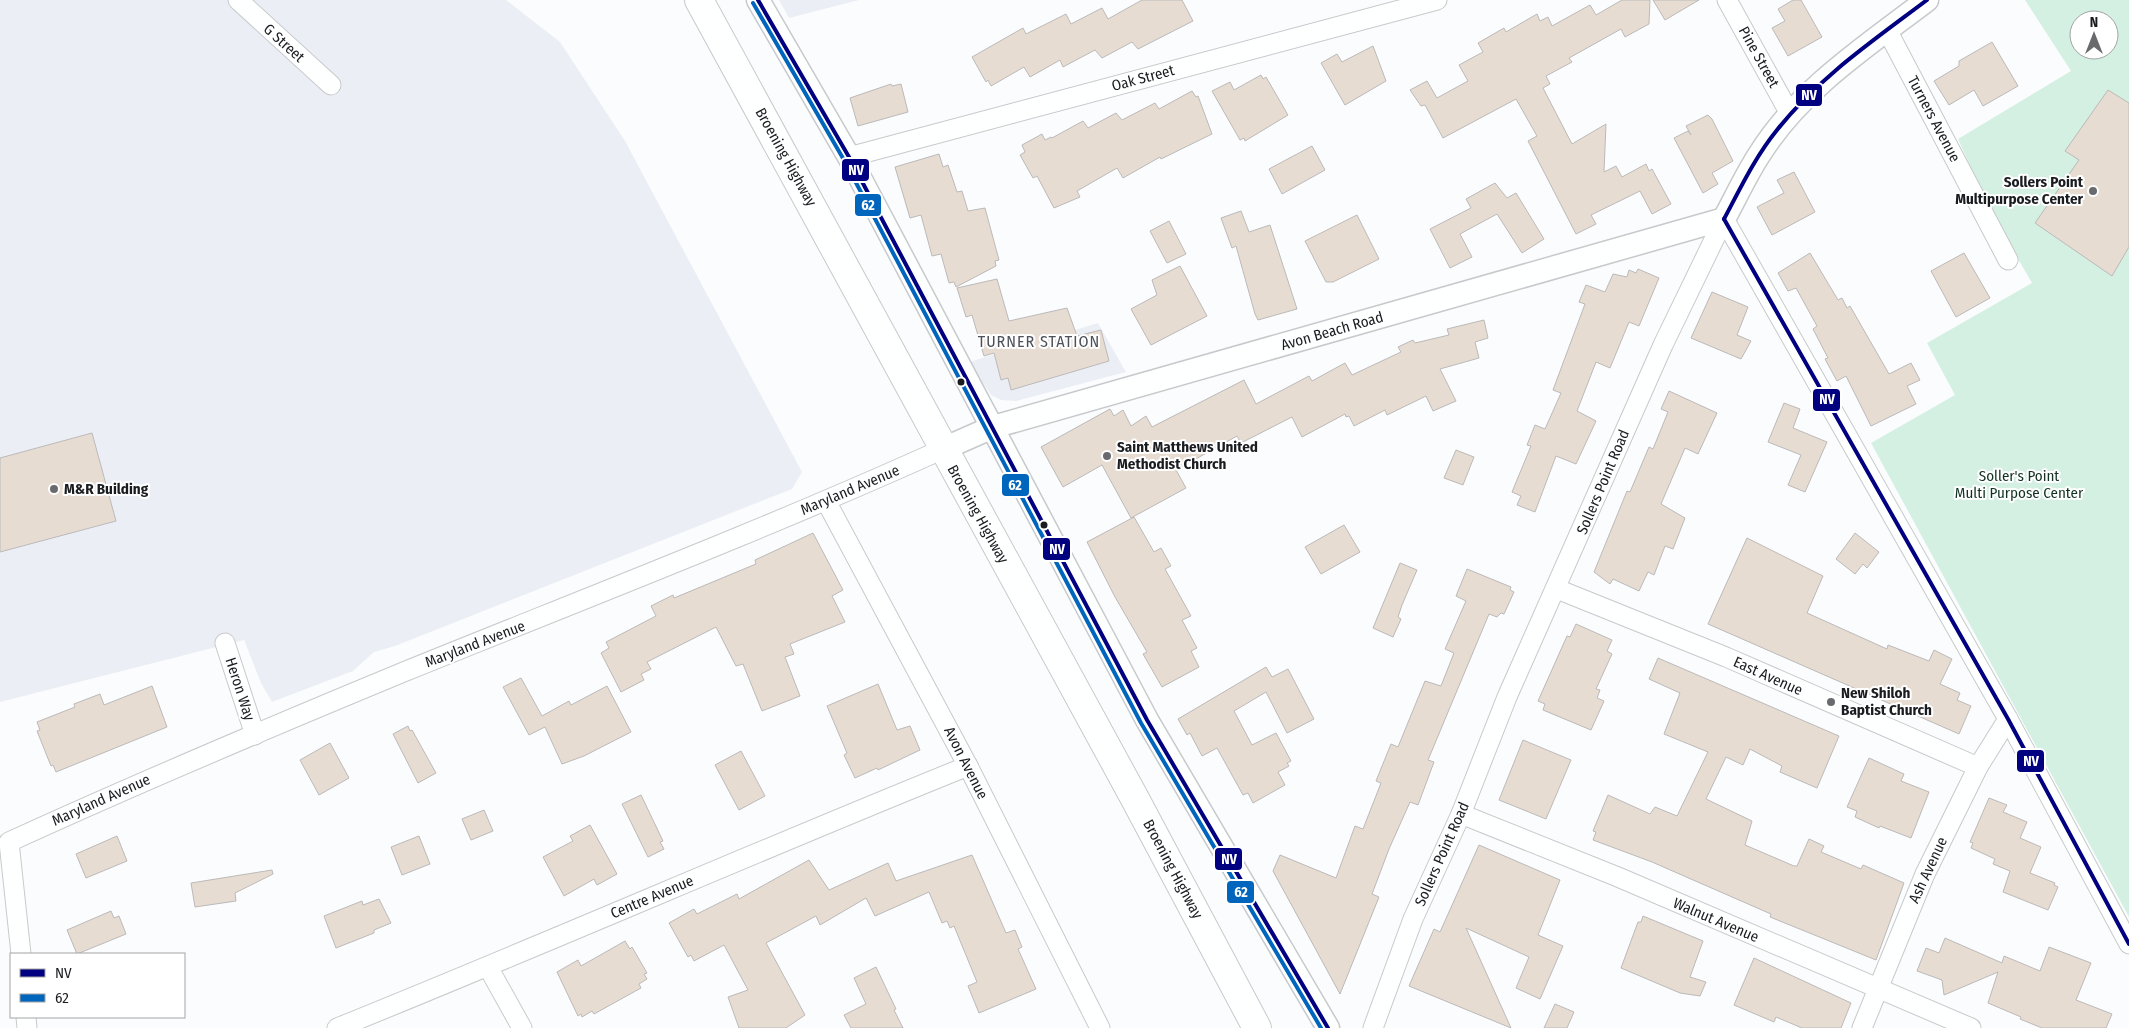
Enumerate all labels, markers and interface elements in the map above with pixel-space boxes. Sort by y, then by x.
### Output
north arrow [2069,10,2119,60]
text: N [2090,14,2098,31]
street label: G Street [260,20,308,66]
street label: Pine Street [1735,23,1783,91]
street label: Oak Street [1110,61,1176,95]
street label: Turners Avenue [1904,73,1964,165]
line badge: NV [1795,83,1823,107]
text: NV [1801,87,1818,104]
street label: Broening Highway [752,105,821,210]
line badge: NV [841,158,870,182]
text: NV [848,162,865,179]
place label: Sollers Point Multipurpose Center [1955,173,2084,208]
marker: Sollers Point Multipurpose Center [2087,185,2099,197]
line badge: 62 [854,193,882,217]
text: 62 [861,197,875,214]
street label: Avon Beach Road [1279,308,1385,354]
district label: TURNER STATION [978,332,1100,351]
unlabelled marker [956,377,966,387]
line badge: NV [1812,388,1841,412]
text: NV [1819,391,1836,408]
street label: Sollers Point Road [1573,427,1633,537]
place label: Saint Matthews United Methodist Church [1117,438,1258,473]
marker: Saint Matthews United Methodist Church [1101,450,1113,462]
street label: Maryland Avenue [798,461,902,519]
street label: Broening Highway [944,462,1013,567]
park label: Soller's Point Multi Purpose Center [1955,467,2084,502]
line badge: 62 [1001,473,1030,497]
text: 62 [1008,477,1022,494]
place label: M&R Building [64,480,149,498]
marker: M&R Building [48,483,60,495]
unlabelled marker [1039,520,1049,530]
line badge: NV [1042,537,1071,561]
text: NV [1049,541,1066,558]
street label: Maryland Avenue [422,617,528,671]
street label: East Avenue [1731,653,1805,699]
street label: Heron Way [221,655,259,723]
place label: New Shiloh Baptist Church [1841,684,1932,719]
marker: New Shiloh Baptist Church [1825,696,1837,708]
street label: Avon Avenue [940,724,992,802]
line badge: NV [2016,749,2045,773]
text: NV [2023,753,2040,770]
street label: Maryland Avenue [49,770,153,830]
street label: Sollers Point Road [1411,799,1473,909]
street label: Broening Highway [1139,816,1207,922]
street label: Ash Avenue [1905,834,1951,906]
line badge: NV [1214,847,1243,871]
text: NV [1221,851,1238,868]
street label: Centre Avenue [608,871,696,923]
line badge: 62 [1226,880,1255,904]
text: 62 [1234,884,1248,901]
street label: Walnut Avenue [1671,894,1761,946]
legend [10,953,185,1018]
text: NV [55,964,72,982]
text: 62 [55,989,69,1007]

